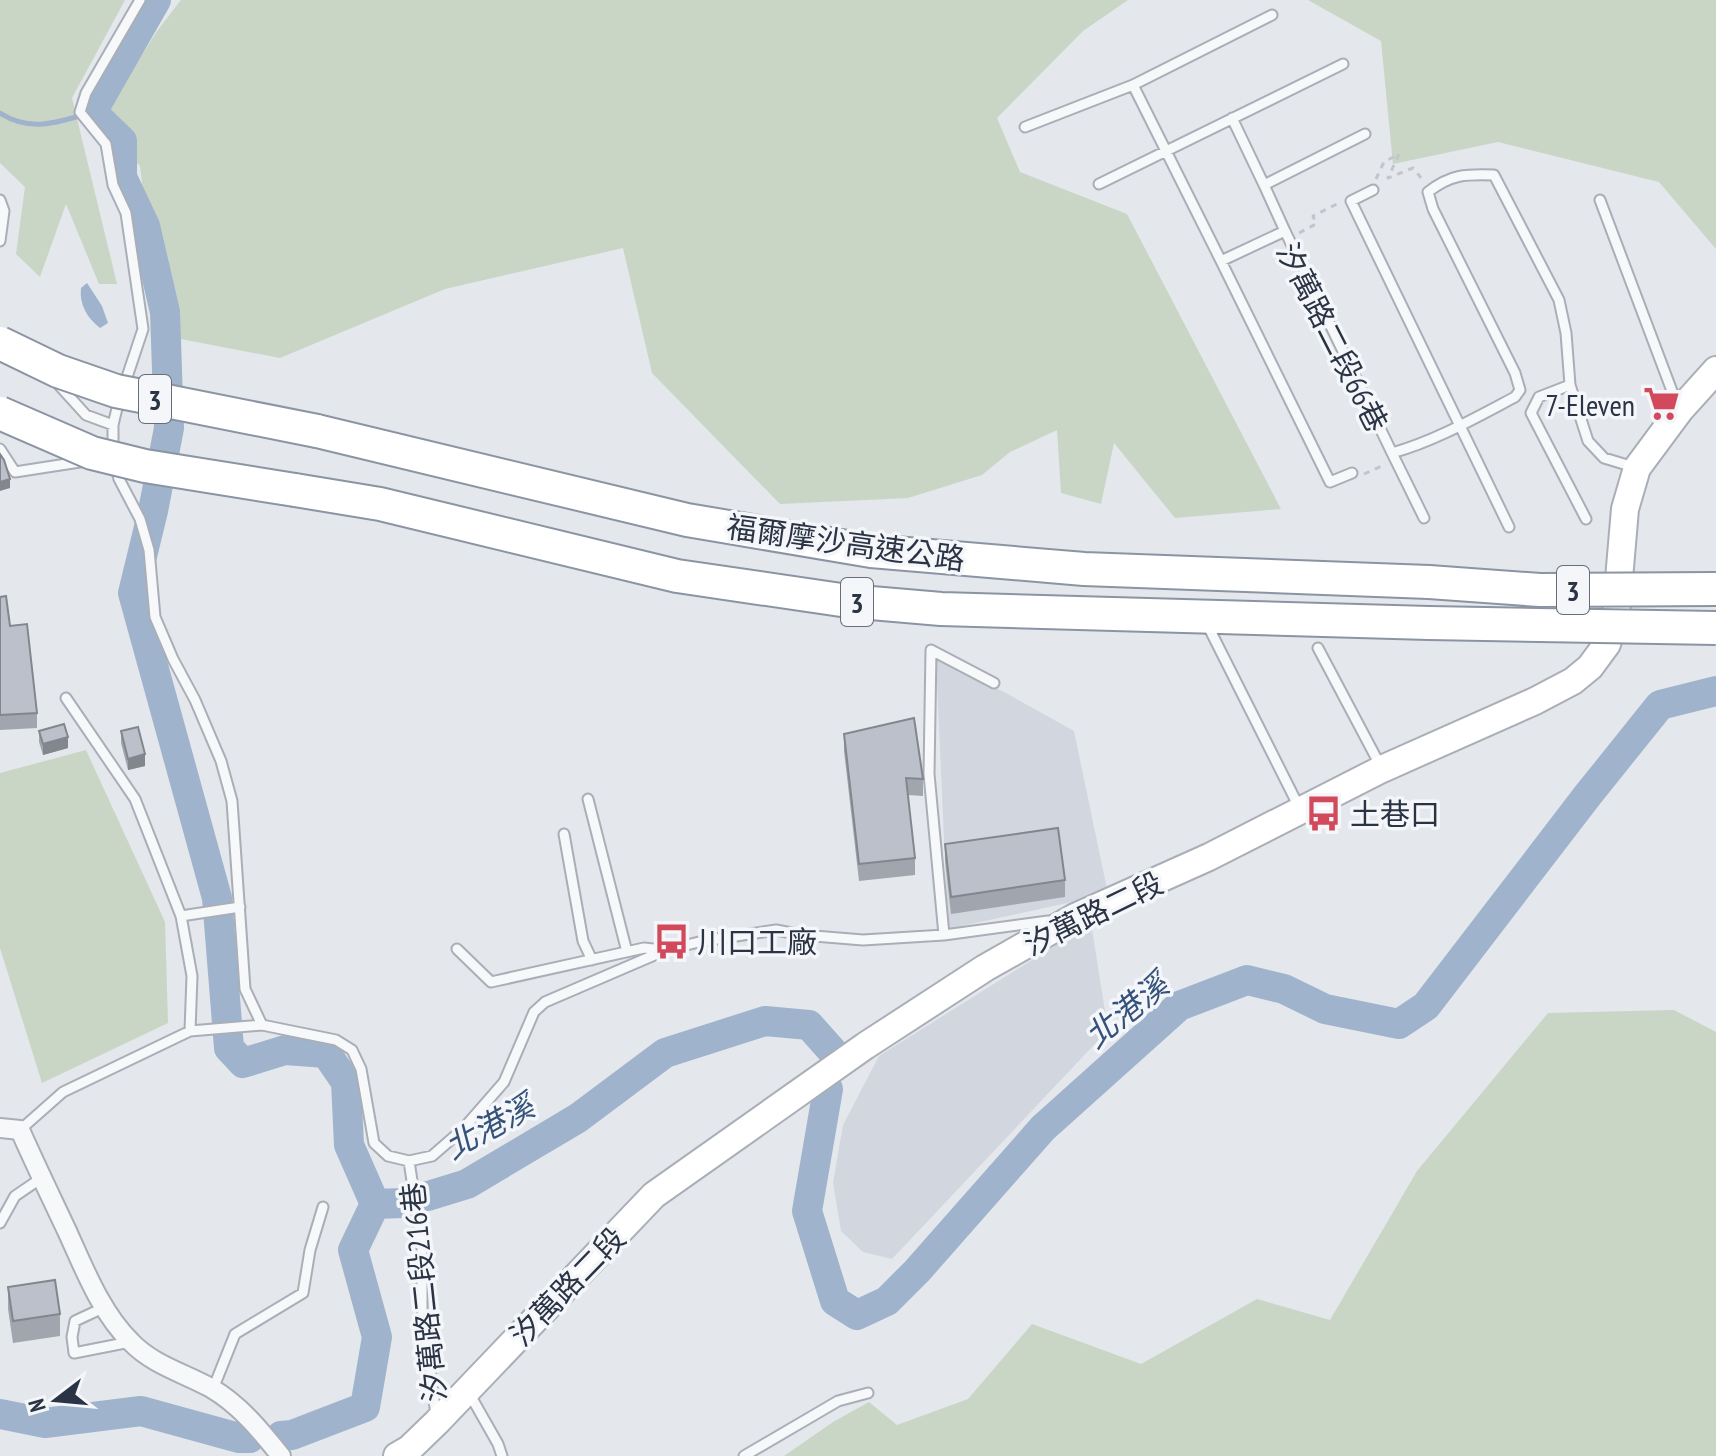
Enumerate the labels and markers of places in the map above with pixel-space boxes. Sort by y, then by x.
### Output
place label: 7-Eleven [1545,385,1635,424]
supermarket icon: 7-Eleven [1642,385,1680,423]
bus stop icon: 土巷口 [1305,794,1343,832]
place label: 土巷口 [1350,794,1440,833]
bus stop icon: 川口工廠 [652,922,690,960]
place label: 川口工廠 [697,922,817,961]

